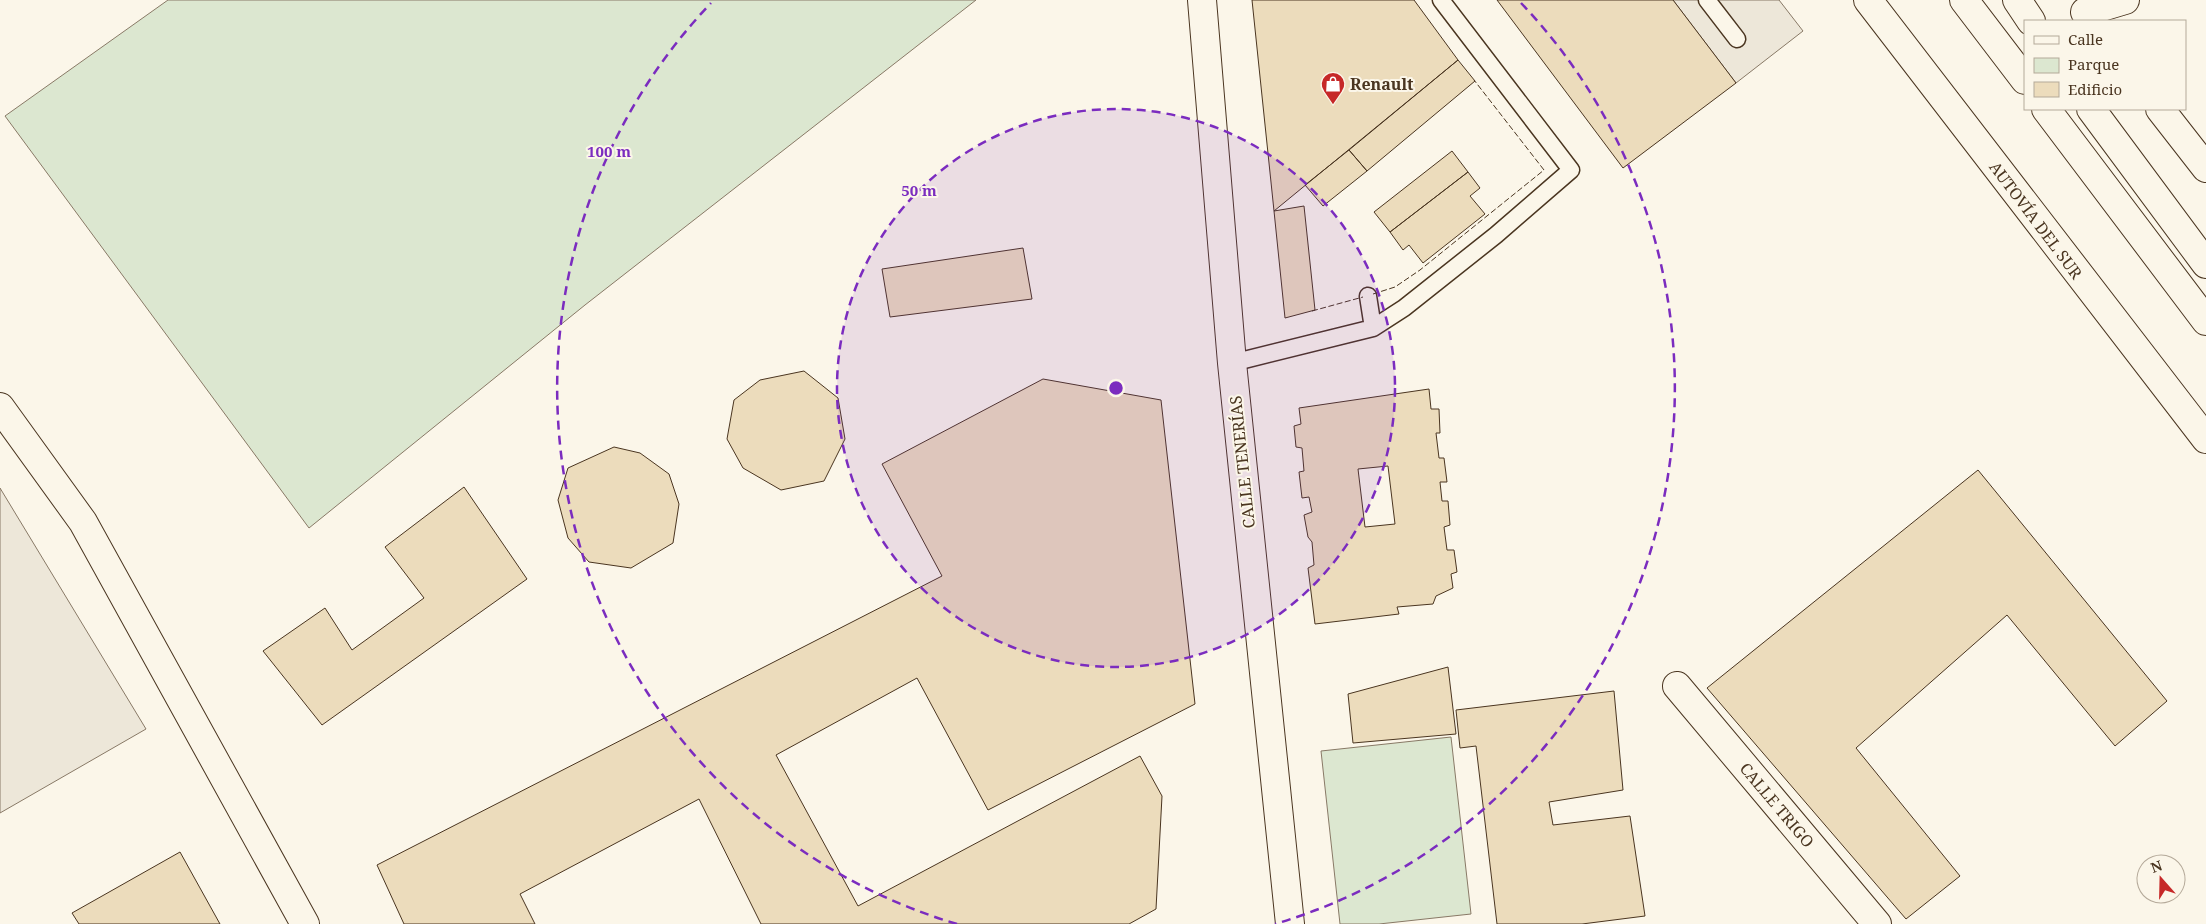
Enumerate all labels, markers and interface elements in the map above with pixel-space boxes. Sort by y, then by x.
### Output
legend [2024,20,2186,110]
text: Calle [2068,29,2103,49]
text: Parque [2068,54,2119,74]
shop icon: Renault [1320,71,1346,105]
place label: Renault [1350,73,1414,95]
text: Edificio [2068,79,2122,99]
text: 100 m [587,141,631,161]
street label: AUTOVÍA DEL SUR [1984,157,2088,284]
text: 50 m [901,180,937,200]
centre of rings [1107,379,1125,397]
street label: CALLE TENERÍAS [1224,394,1260,530]
street label: CALLE TRIGO [1735,758,1819,852]
north arrow [2136,854,2186,904]
text: N [2148,855,2165,877]

